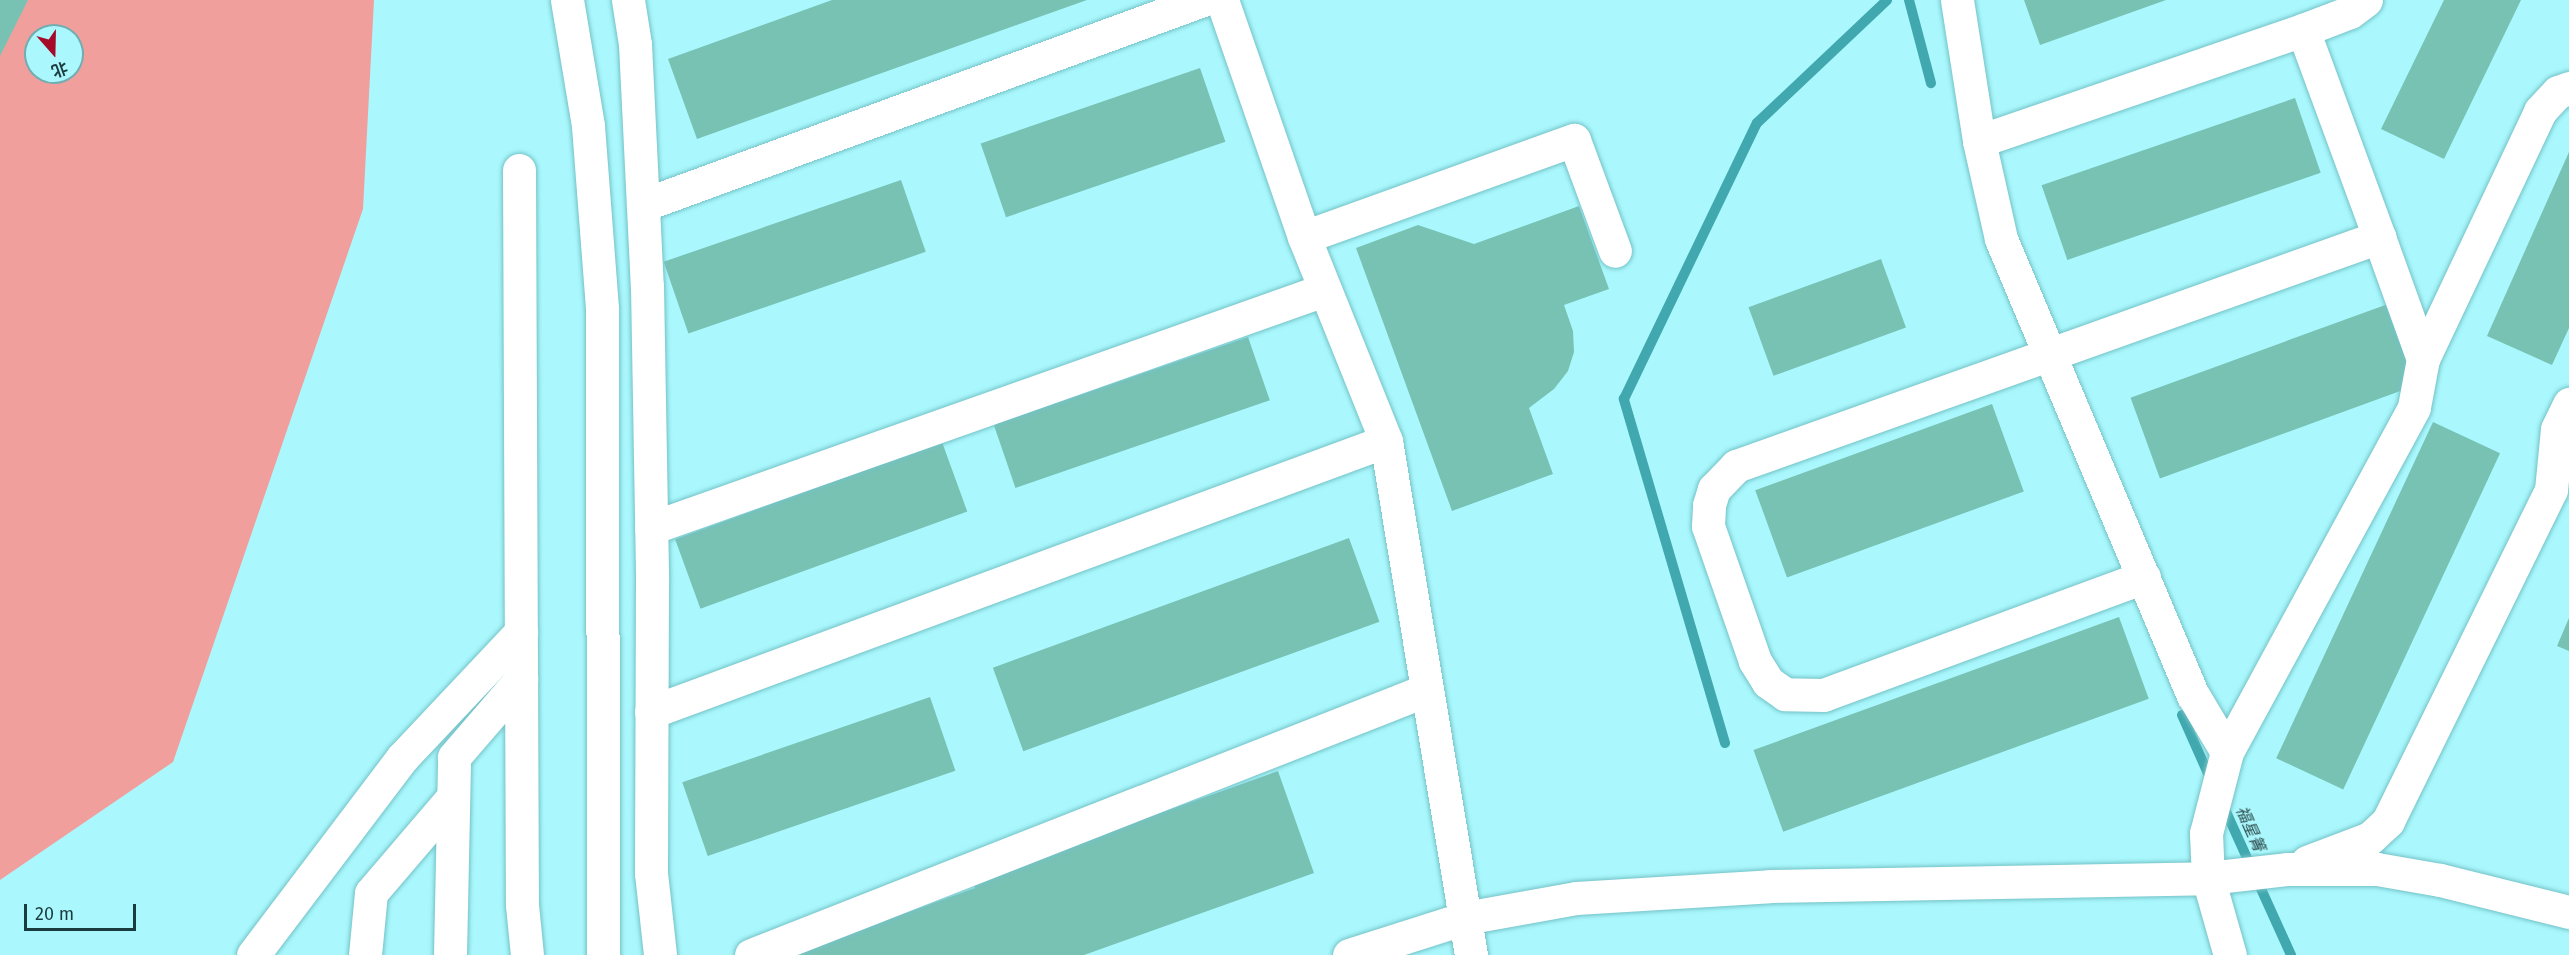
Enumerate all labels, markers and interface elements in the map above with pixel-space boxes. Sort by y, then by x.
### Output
north arrow [24,24,84,84]
text: 北 [49,58,70,81]
water label: 福星箐 [2231,803,2269,855]
scale bar [27,892,140,930]
text: 20 m [35,903,74,925]

